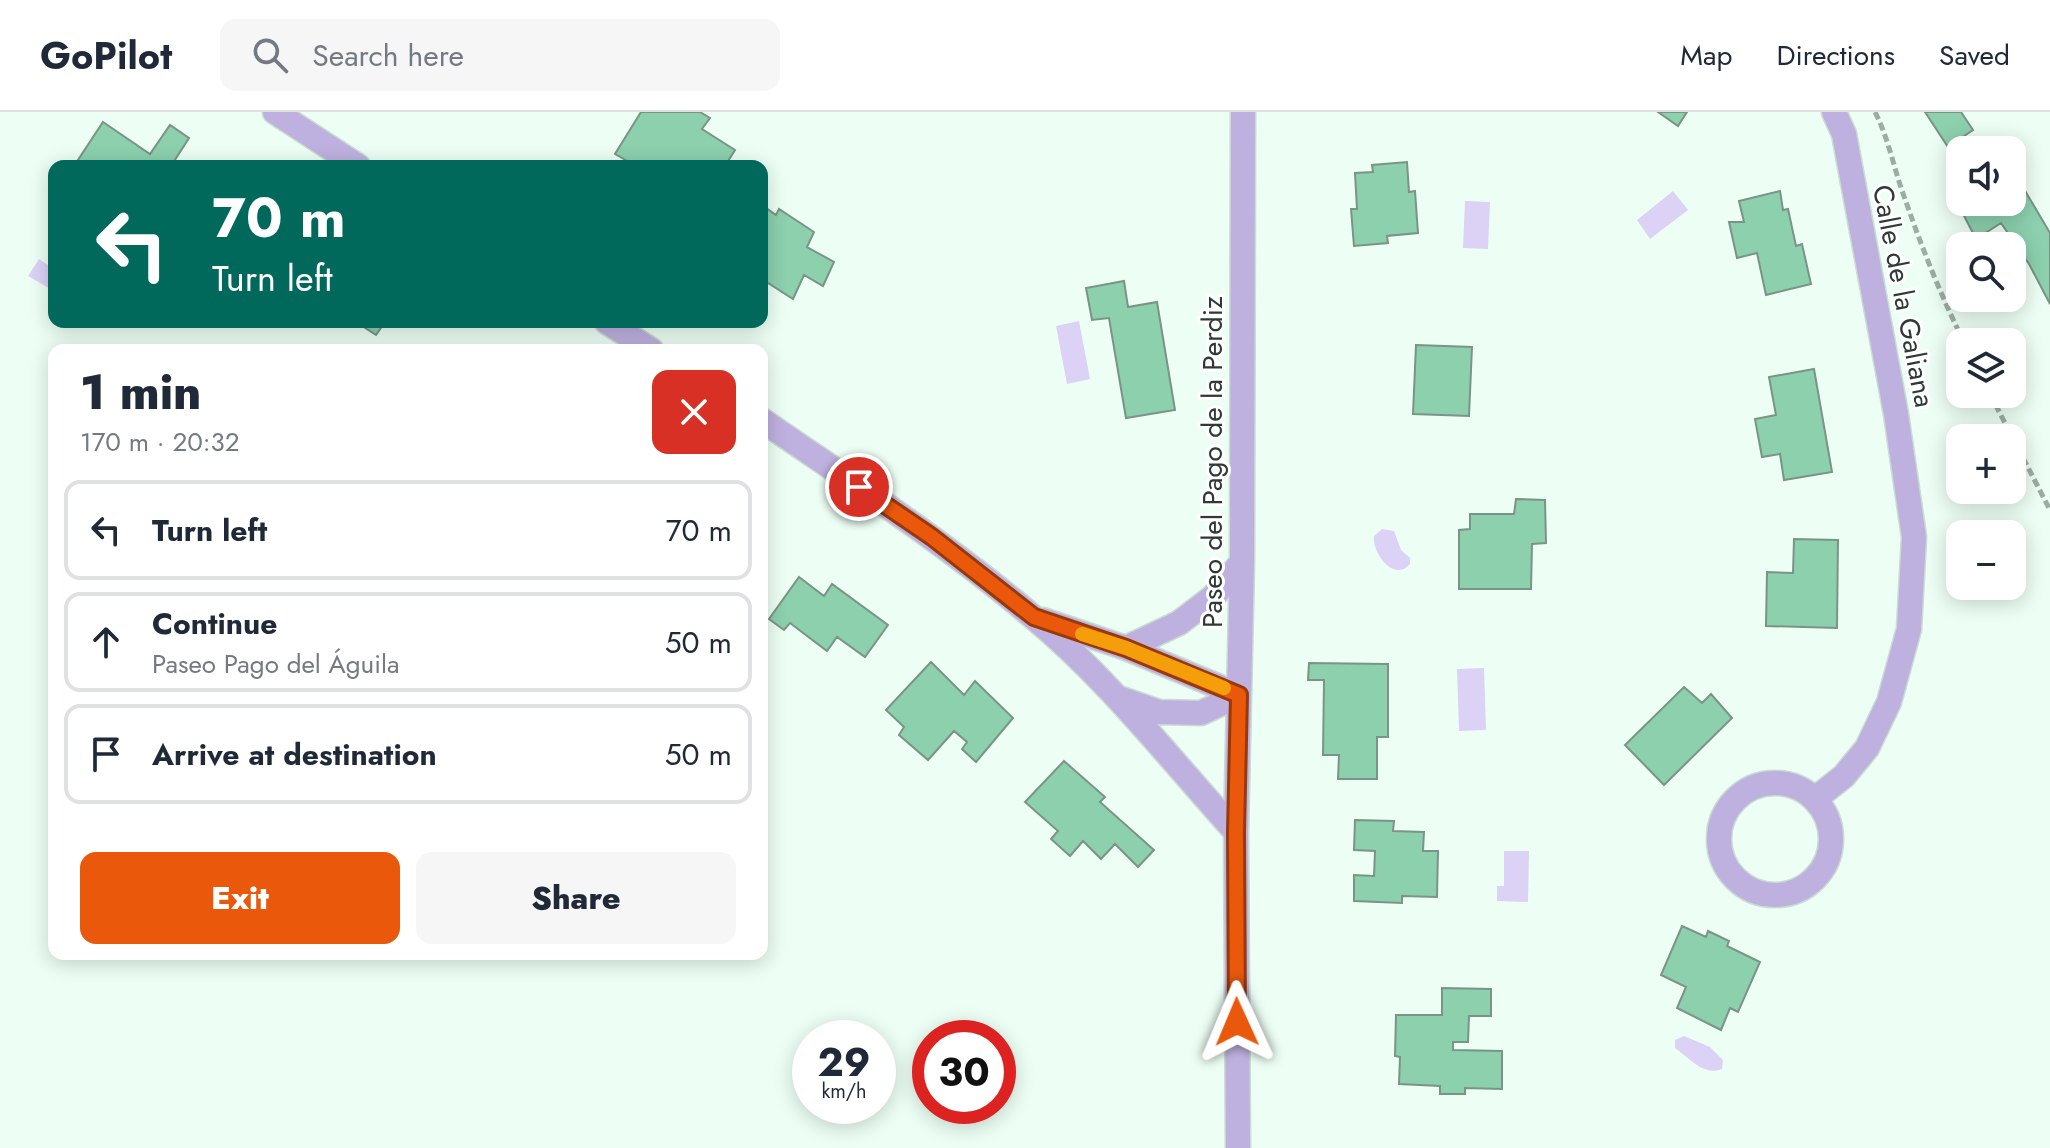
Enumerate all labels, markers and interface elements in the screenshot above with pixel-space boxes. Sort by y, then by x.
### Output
search box [220,19,780,91]
text: GoPilot [40,28,172,83]
icon: search [248,33,292,77]
text: Search here [312,34,464,77]
text: Map [1680,35,1732,76]
text: Directions [1776,35,1895,76]
text: Saved [1939,35,2010,76]
map controls [1946,136,2026,600]
button: sound [1946,136,2026,216]
text: 70 m [212,177,346,258]
street label: Calle de la Galiana [1862,181,1945,411]
icon: left [80,192,184,296]
button: search [1946,232,2026,312]
text: Turn left [212,252,333,304]
street label: Paseo del Pago de la Perdiz [1192,296,1233,628]
button: layers [1946,328,2026,408]
text: 1 min [80,358,201,427]
button: close [652,370,736,454]
text: 170 m · 20:32 [80,423,240,461]
button: + [1946,424,2026,504]
pin [825,453,893,521]
icon: arrive [837,465,881,509]
icon: left [84,508,128,552]
text: Turn left [152,509,267,552]
text: 70 m [666,509,732,552]
button: − [1946,520,2026,600]
text: Continue [152,602,278,645]
icon: ahead [84,620,128,664]
text: 50 m [665,621,732,664]
text: Paseo Pago del Águila [152,645,400,683]
icon: arrive [84,732,128,776]
text: Arrive at destination [152,733,437,776]
text: 50 m [665,733,732,776]
button: Exit [80,852,400,944]
button: Share [416,852,736,944]
position arrow [1195,980,1279,1064]
speed limit sign: 30 [912,1020,1016,1124]
text: 29 [818,1033,871,1091]
text: km/h [821,1077,867,1106]

